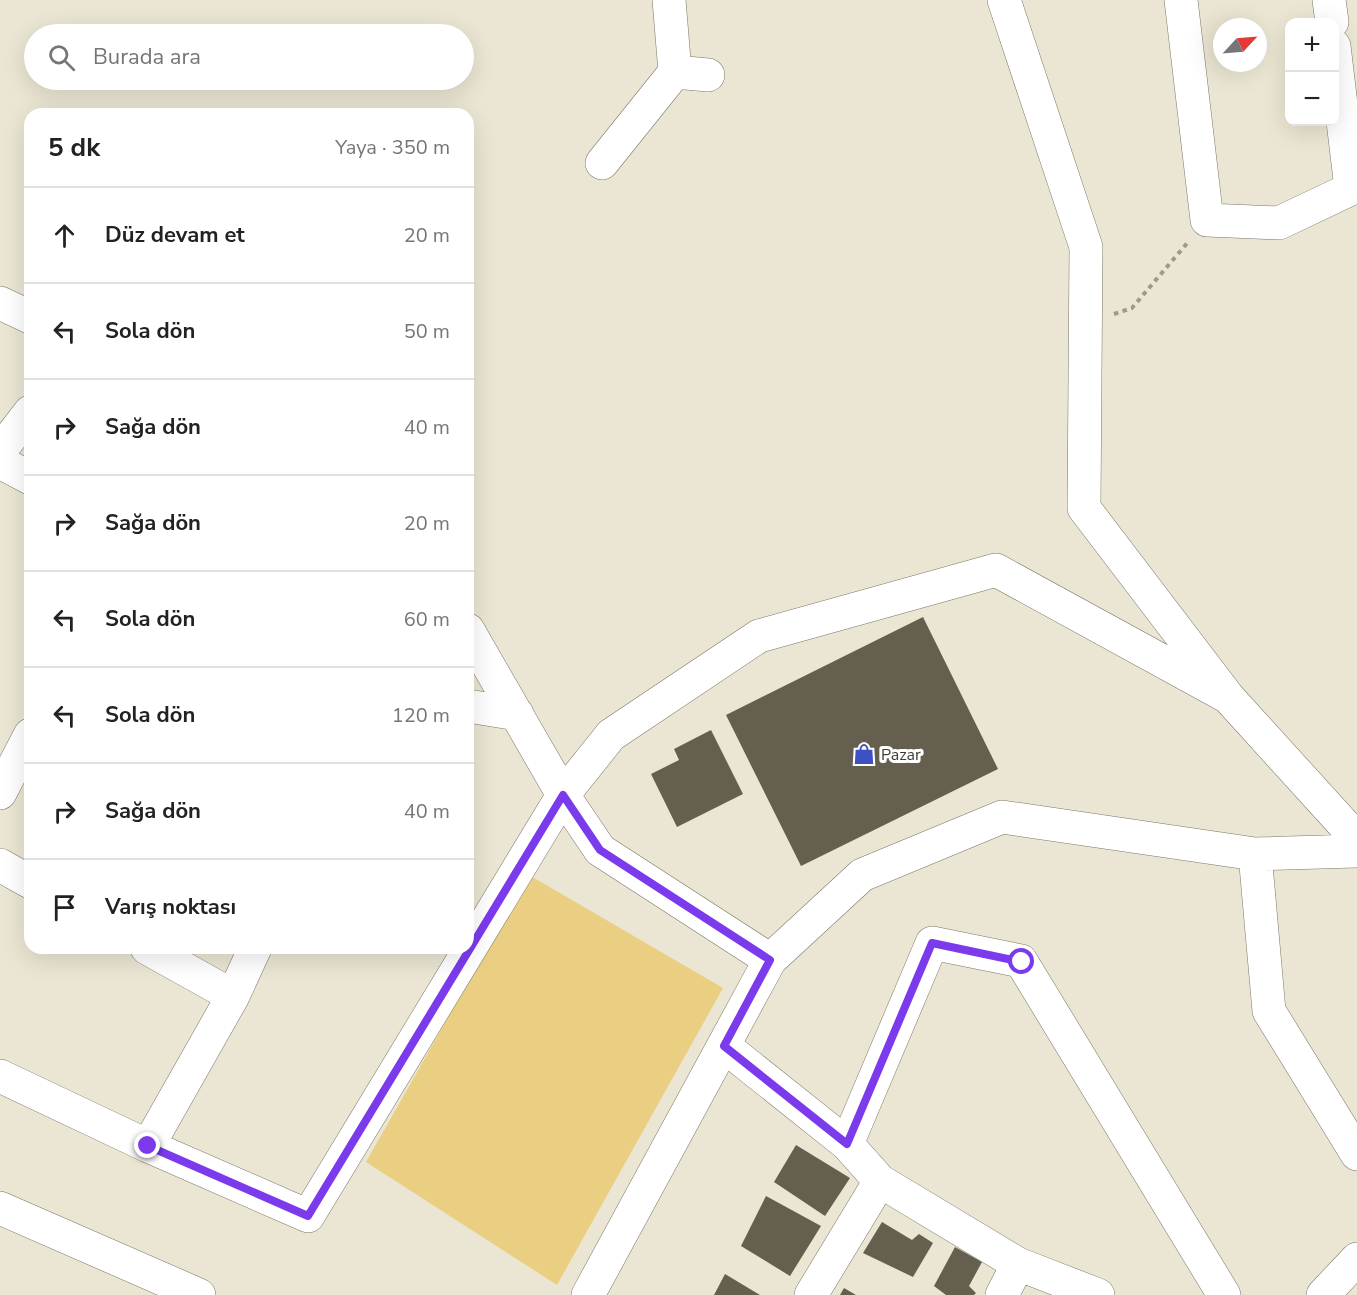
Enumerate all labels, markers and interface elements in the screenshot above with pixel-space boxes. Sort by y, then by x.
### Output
north arrow [1213,18,1267,72]
map controls [1285,18,1339,126]
button: + [1285,18,1339,72]
search box [24,24,474,90]
icon: search [45,41,78,74]
text: Burada ara [93,42,201,72]
button: − [1285,72,1339,126]
text: 5 dk [48,130,100,165]
text: Yaya · 350 m [335,134,450,161]
icon: ahead [48,219,81,252]
text: Düz devam et [105,220,245,250]
text: 20 m [404,222,450,249]
icon: left [48,315,81,348]
text: Sola dön [105,316,195,346]
text: 50 m [404,318,450,345]
icon: right [48,411,81,444]
text: Sağa dön [105,412,201,442]
text: 40 m [404,414,450,441]
icon: right [48,507,81,540]
text: Sağa dön [105,508,201,538]
text: 20 m [404,510,450,537]
icon: left [48,603,81,636]
text: Sola dön [105,604,195,634]
text: 60 m [404,606,450,633]
icon: left [48,699,81,732]
text: Sola dön [105,700,195,730]
text: 120 m [392,702,450,729]
shop icon: Pazar [852,742,876,766]
place label: Pazar [881,744,921,766]
icon: right [48,795,81,828]
text: Sağa dön [105,796,201,826]
text: 40 m [404,798,450,825]
icon: arrive [48,891,81,924]
text: Varış noktası [105,892,236,922]
route start [1008,948,1034,974]
route end [134,1132,160,1158]

